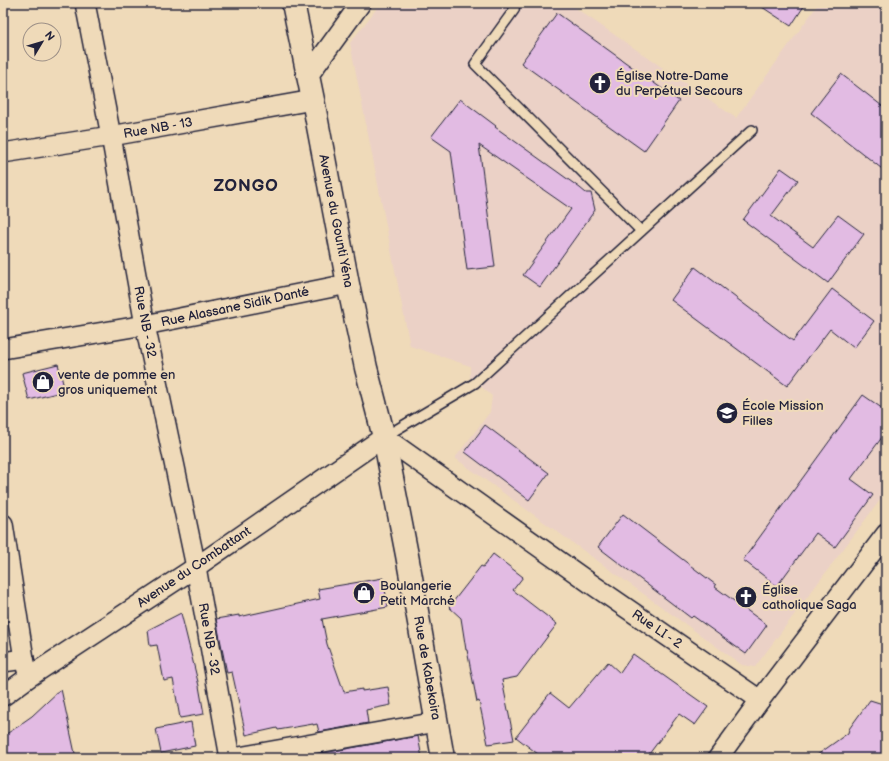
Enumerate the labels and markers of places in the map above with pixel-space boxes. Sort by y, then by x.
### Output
place label: Église Notre-Dame du Perpétuel Secours [616,68,743,99]
church icon: Église Notre-Dame du Perpétuel Secours [587,70,613,96]
place label: vente de pomme en gros uniquement [57,367,175,398]
shop icon: vente de pomme en gros uniquement [30,369,56,395]
place label: École Mission Filles [742,398,824,429]
school or university icon: École Mission Filles [714,400,740,426]
place label: Boulangerie Petit Marché [380,578,455,609]
shop icon: Boulangerie Petit Marché [351,580,377,606]
place label: Église catholique Saga [762,582,857,613]
church icon: Église catholique Saga [733,584,759,610]

